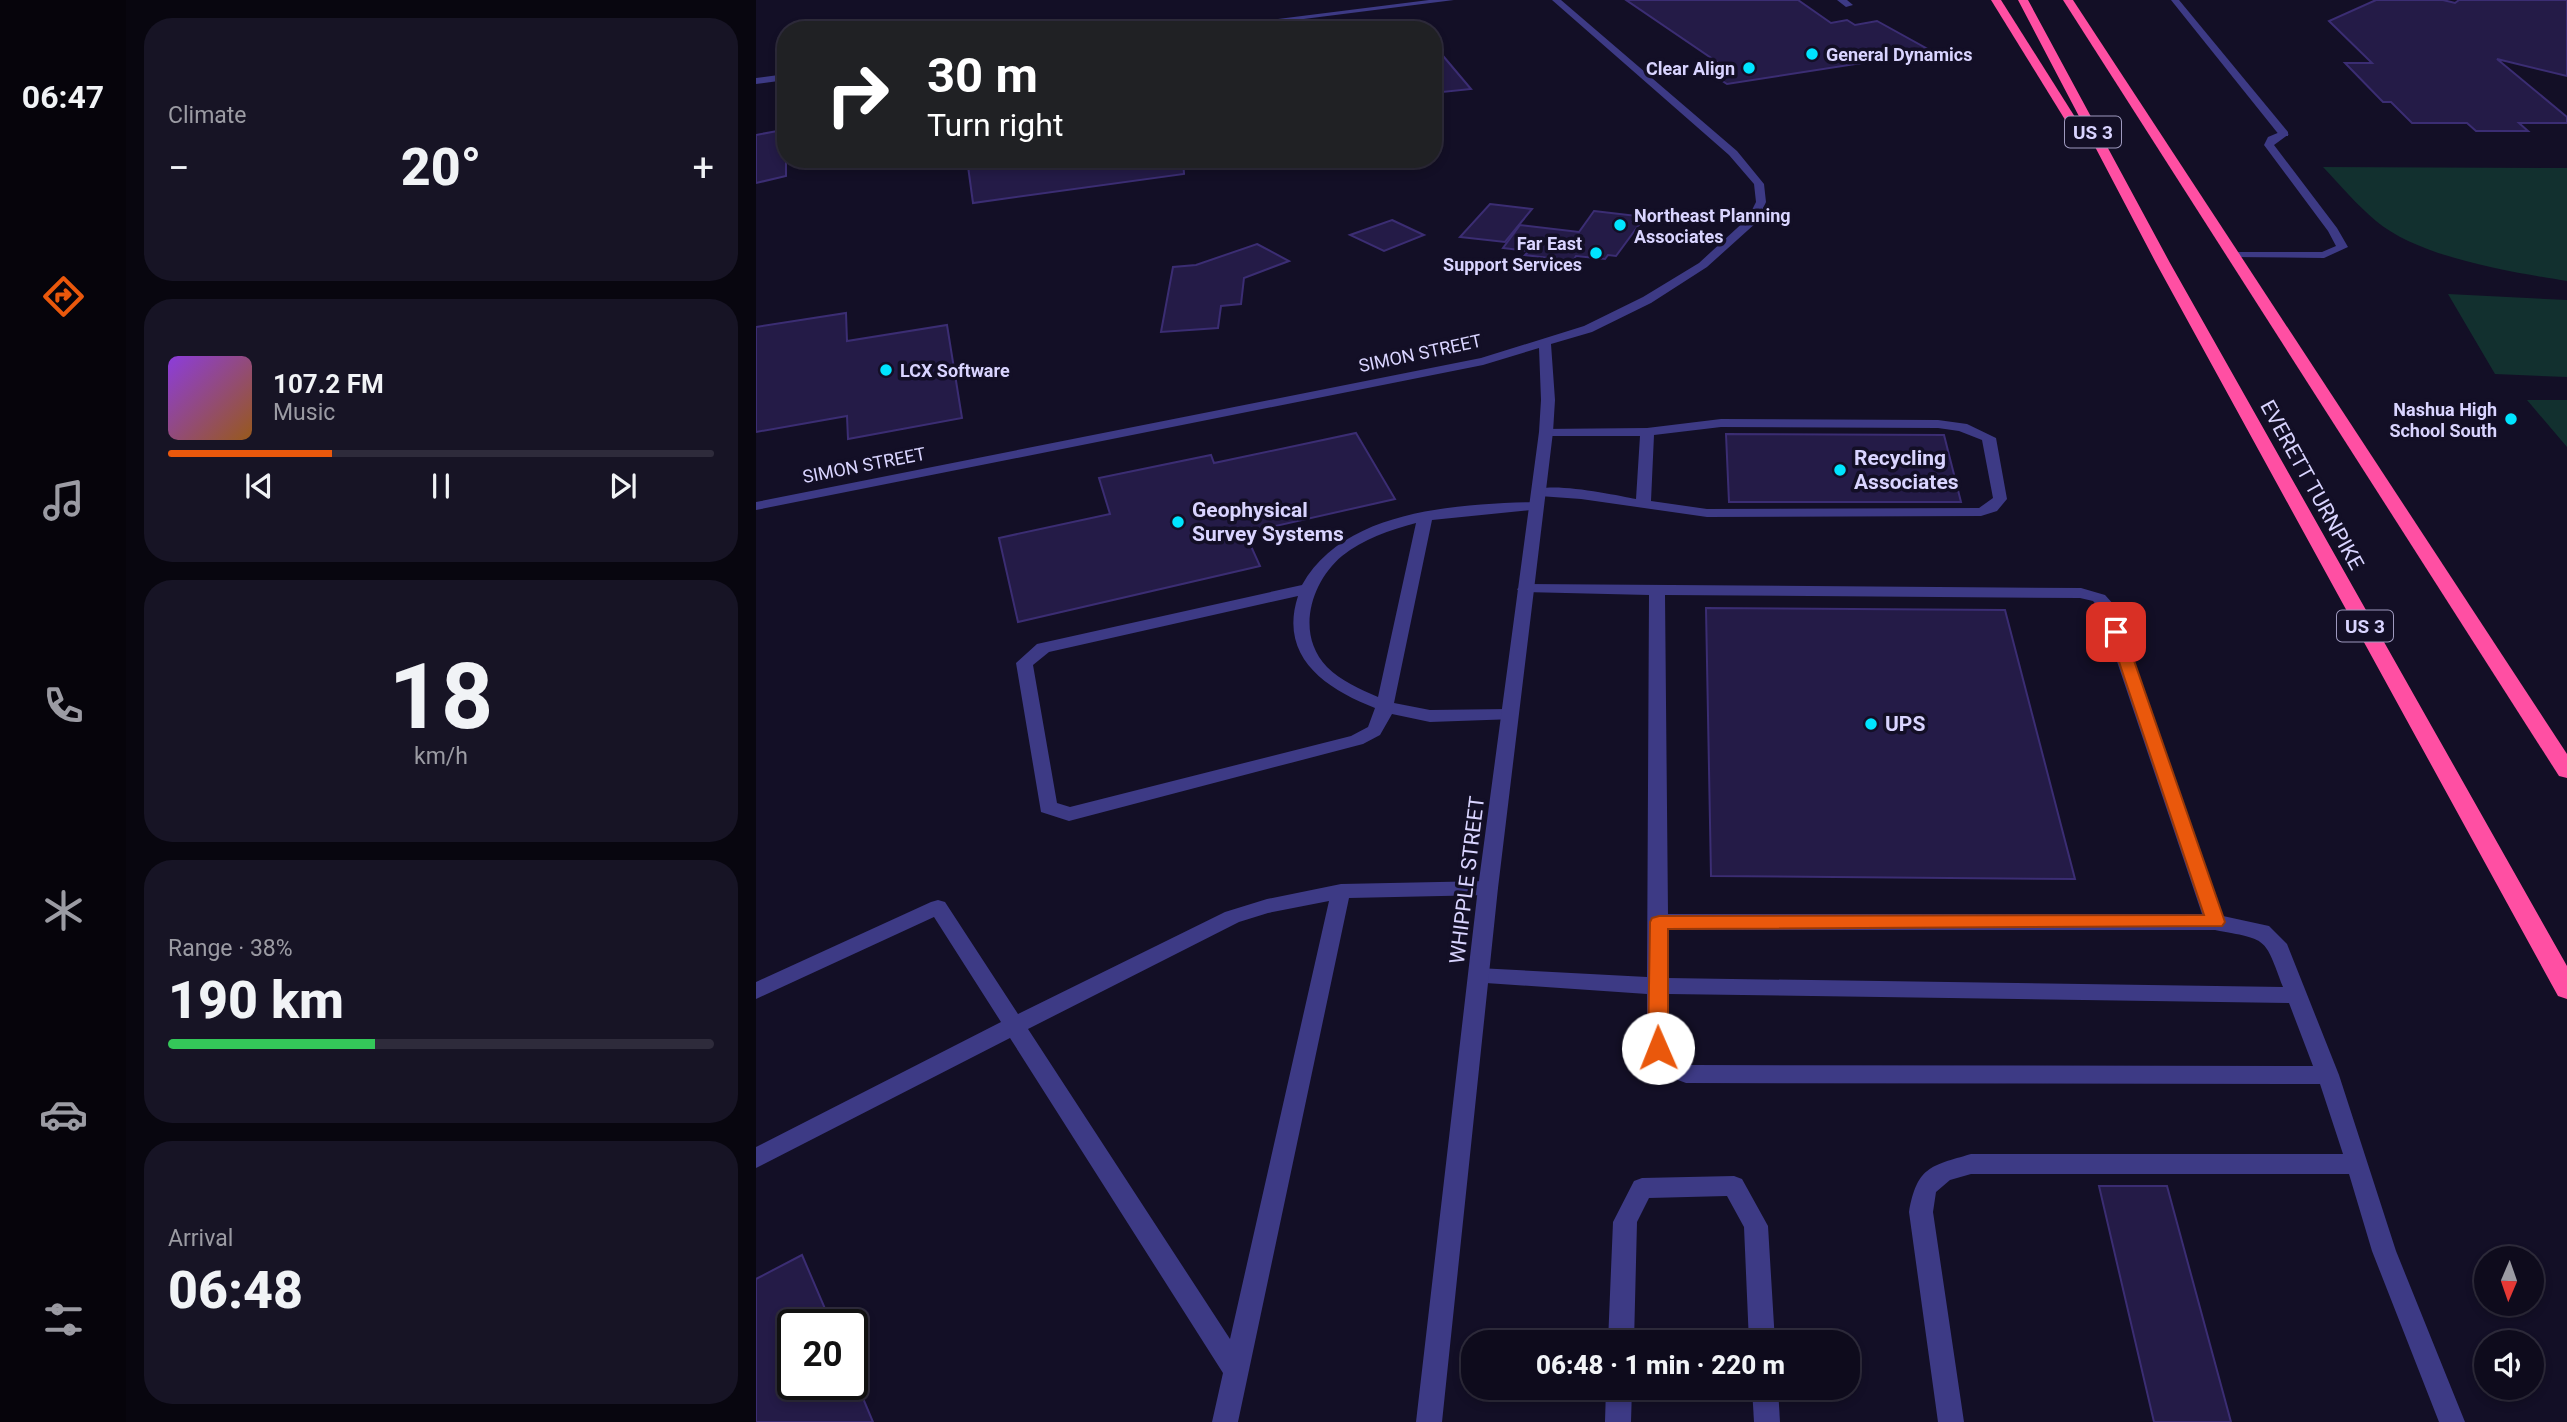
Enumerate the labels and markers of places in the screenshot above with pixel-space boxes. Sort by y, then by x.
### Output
place label: General Dynamics [1826,44,1972,65]
marker: General Dynamics [1804,46,1820,62]
place label: Clear Align [1646,58,1735,79]
marker: Clear Align [1741,60,1757,76]
place label: Northeast Planning Associates [1634,205,1791,247]
marker: Northeast Planning Associates [1612,217,1628,233]
place label: Far East Support Services [1443,233,1582,275]
marker: Far East Support Services [1588,245,1604,261]
place label: LCX Software [900,360,1010,381]
marker: LCX Software [878,362,894,378]
place label: Nashua High School South [2389,399,2497,441]
marker: Nashua High School South [2503,411,2519,427]
place label: Recycling Associates [1854,446,1959,494]
marker: Recycling Associates [1832,462,1848,478]
place label: Geophysical Survey Systems [1192,498,1344,546]
marker: Geophysical Survey Systems [1170,514,1186,530]
pin [2086,602,2146,662]
place label: UPS [1885,712,1925,736]
marker: UPS [1863,716,1879,732]

